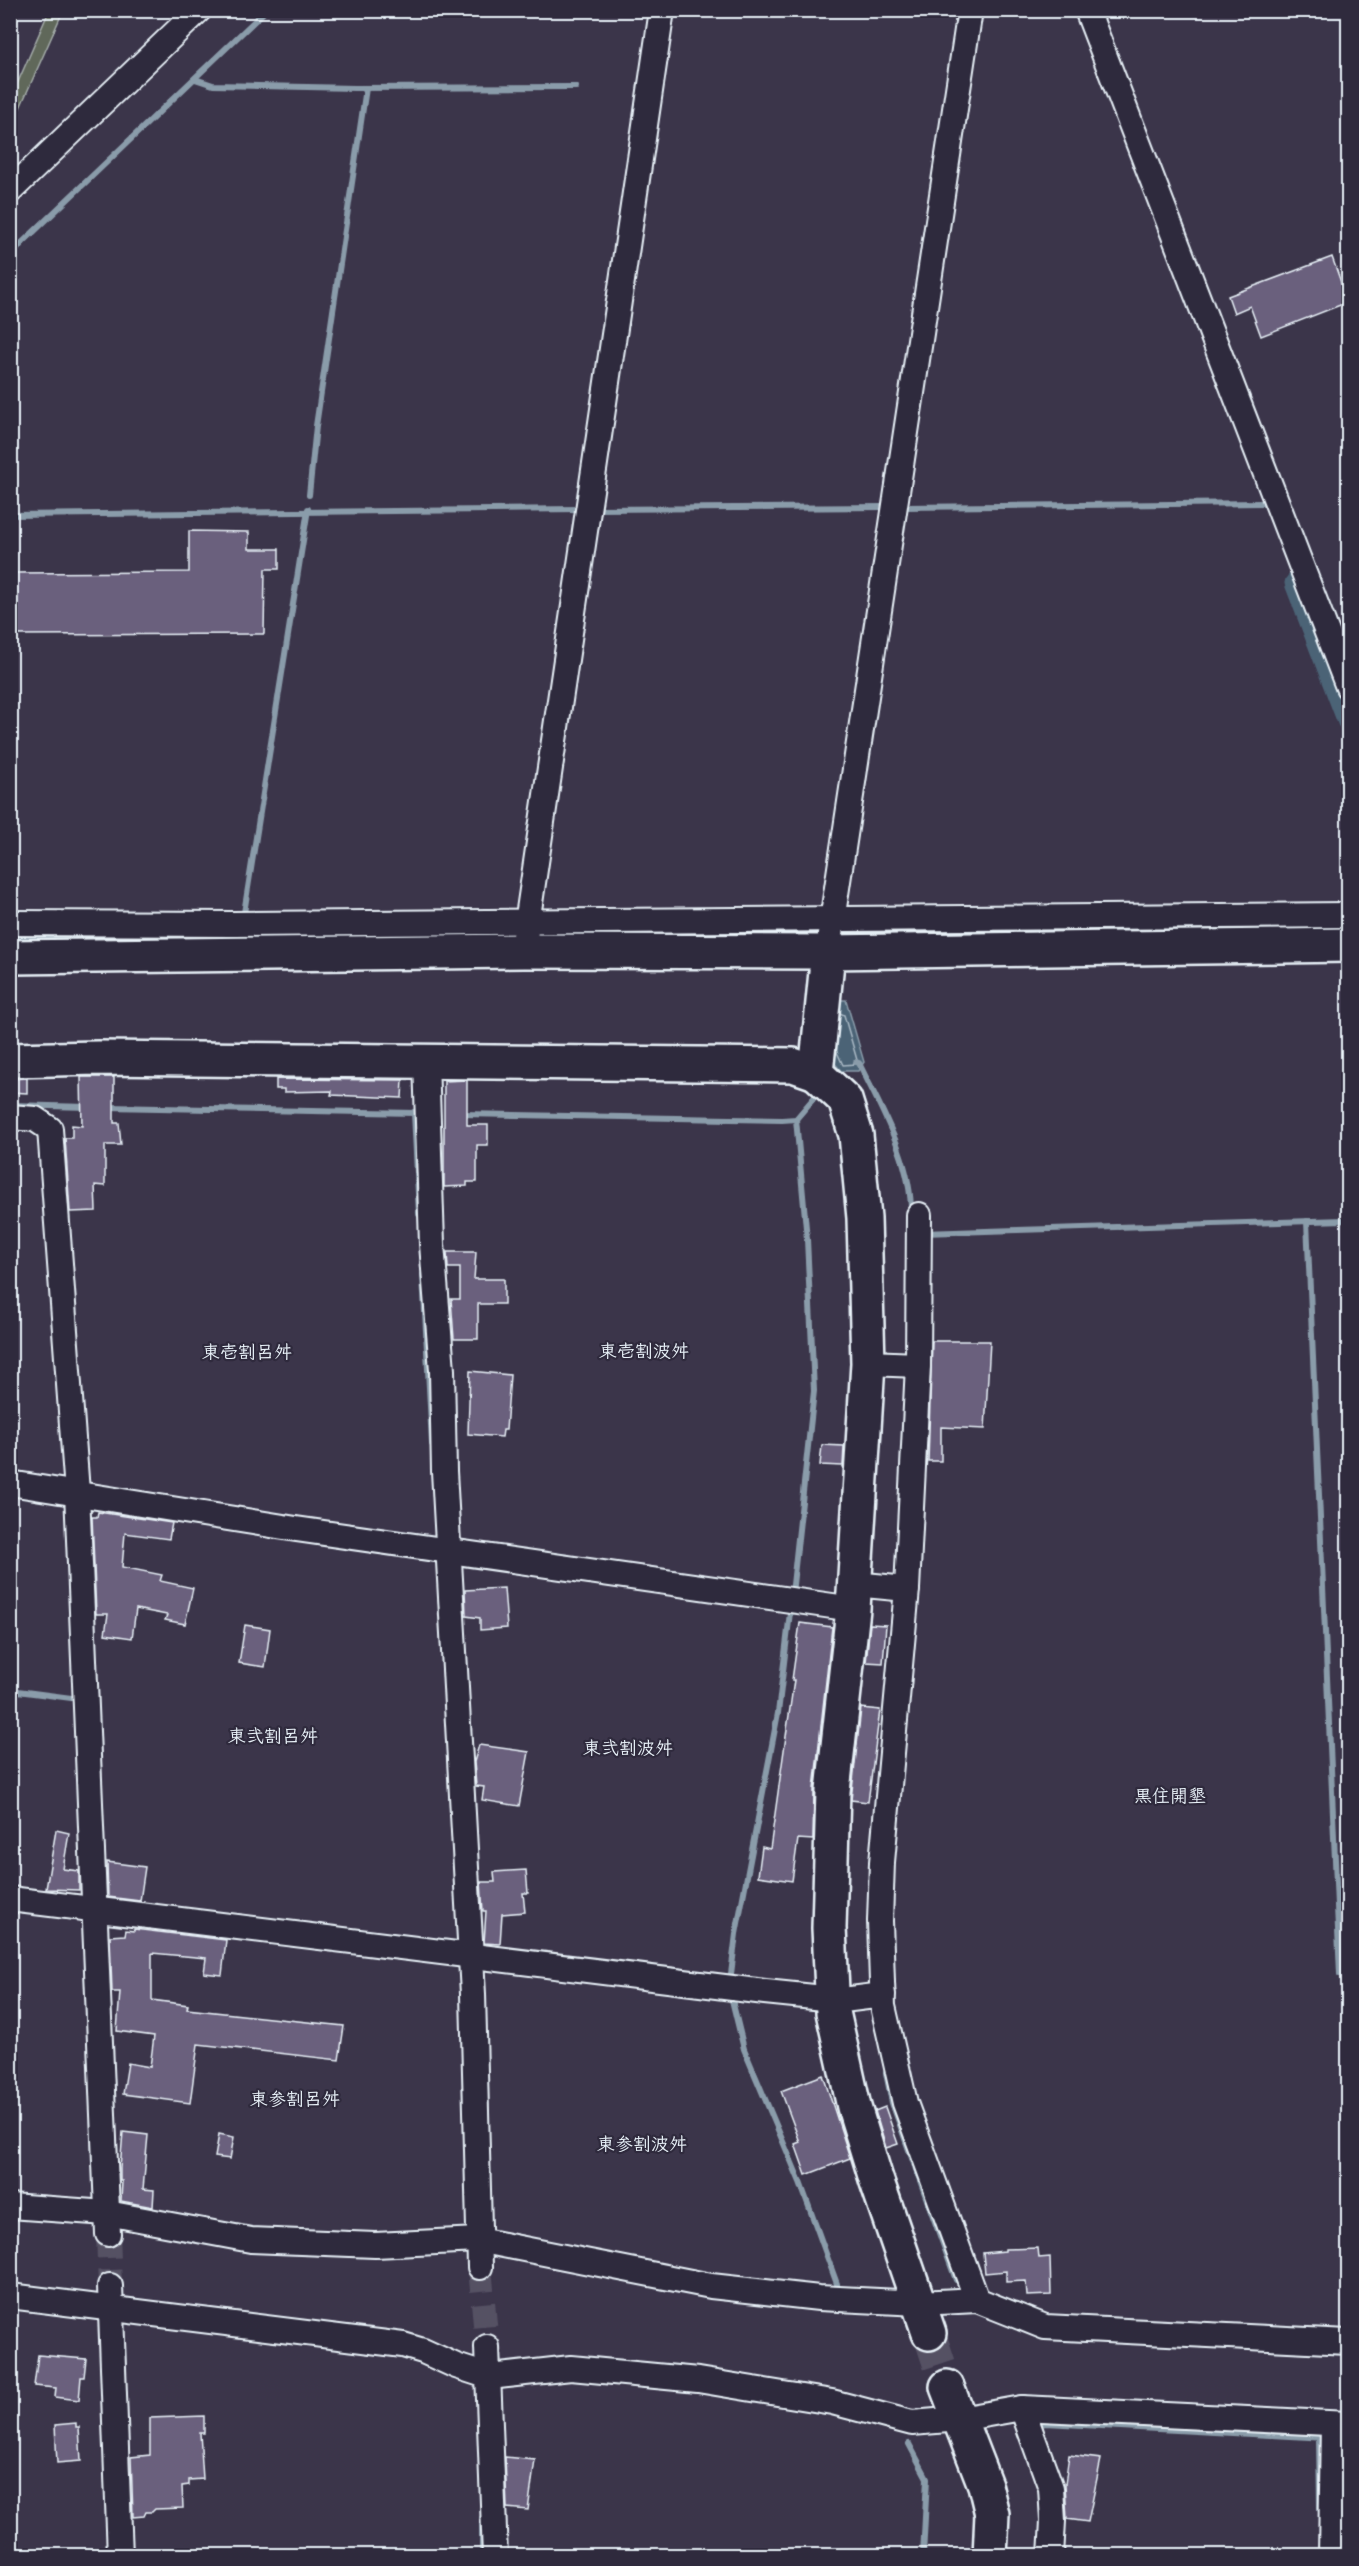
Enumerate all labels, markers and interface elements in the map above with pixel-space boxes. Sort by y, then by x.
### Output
district label: 東壱割波舛 [599,1340,689,1363]
district label: 東壱割呂舛 [202,1341,292,1364]
district label: 東弐割呂舛 [228,1725,318,1748]
district label: 東弐割波舛 [583,1737,673,1760]
district label: 黒住開墾 [1134,1785,1206,1808]
district label: 東参割呂舛 [250,2088,340,2111]
district label: 東参割波舛 [597,2133,687,2156]

